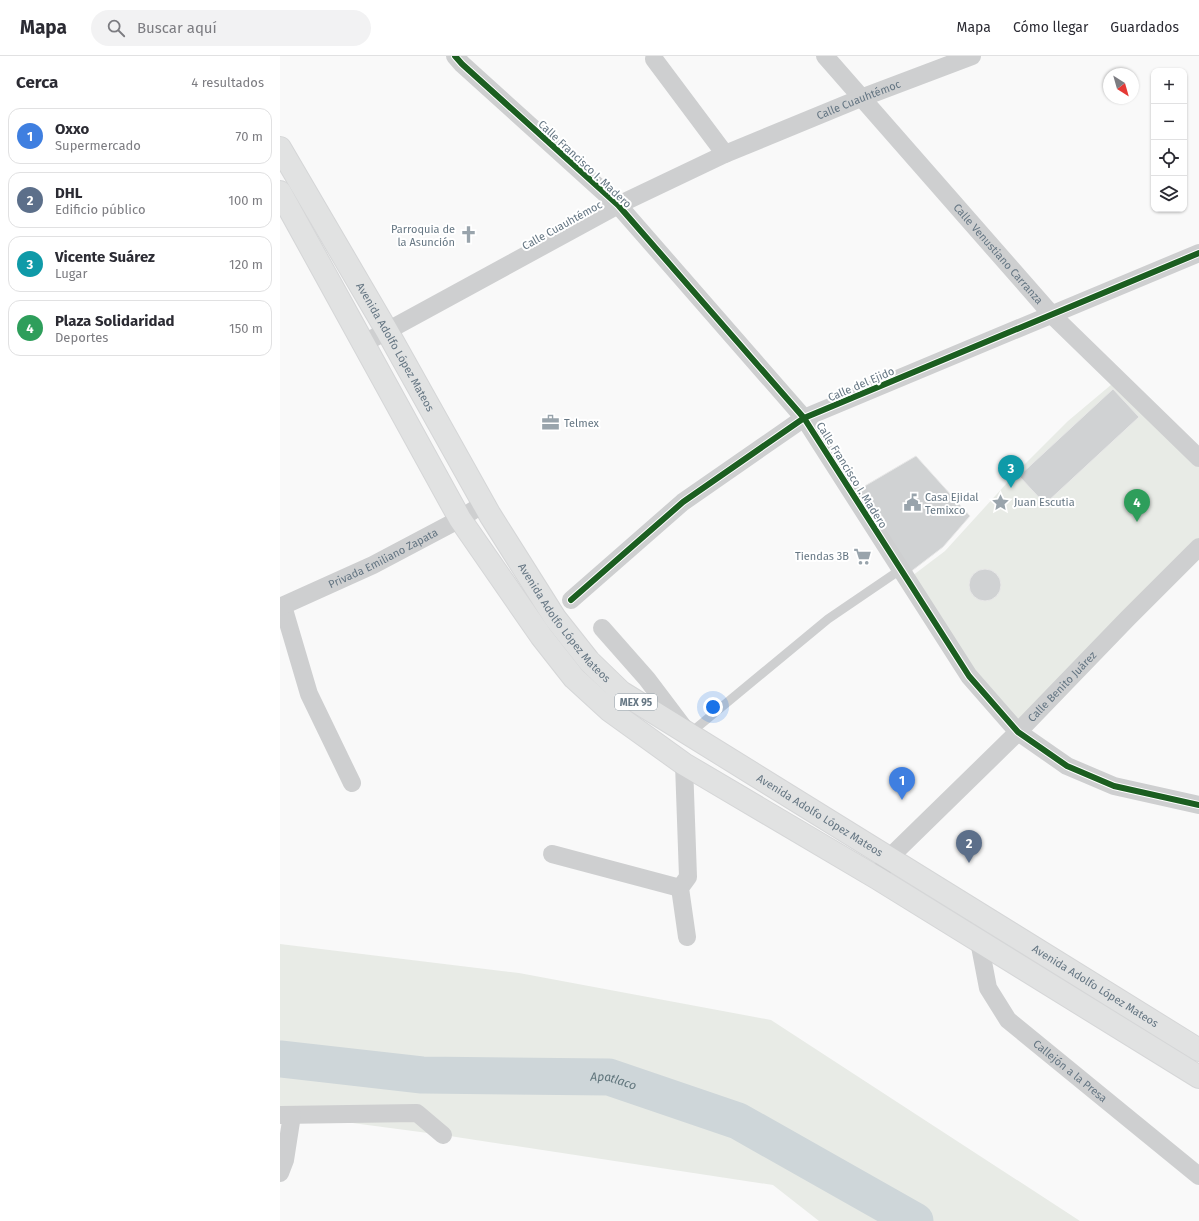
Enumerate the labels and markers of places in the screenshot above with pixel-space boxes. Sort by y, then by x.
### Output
place label: Parroquia de la Asunción [391,223,455,249]
church icon: Parroquia de la Asunción [458,225,478,245]
office icon: Telmex [541,413,561,433]
place label: Telmex [564,417,600,430]
pin: 3 [998,455,1024,488]
pin: 4 [1124,489,1150,522]
place label: Casa Ejidal Temixco [925,491,979,517]
place icon: Juan Escutia [991,492,1011,512]
public building icon: Casa Ejidal Temixco [902,493,922,513]
place label: Juan Escutia [1014,496,1075,509]
supermarket icon: Tiendas 3B [852,546,872,566]
place label: Tiendas 3B [795,550,849,563]
pin: 1 [889,767,915,800]
pin: 2 [956,830,982,863]

